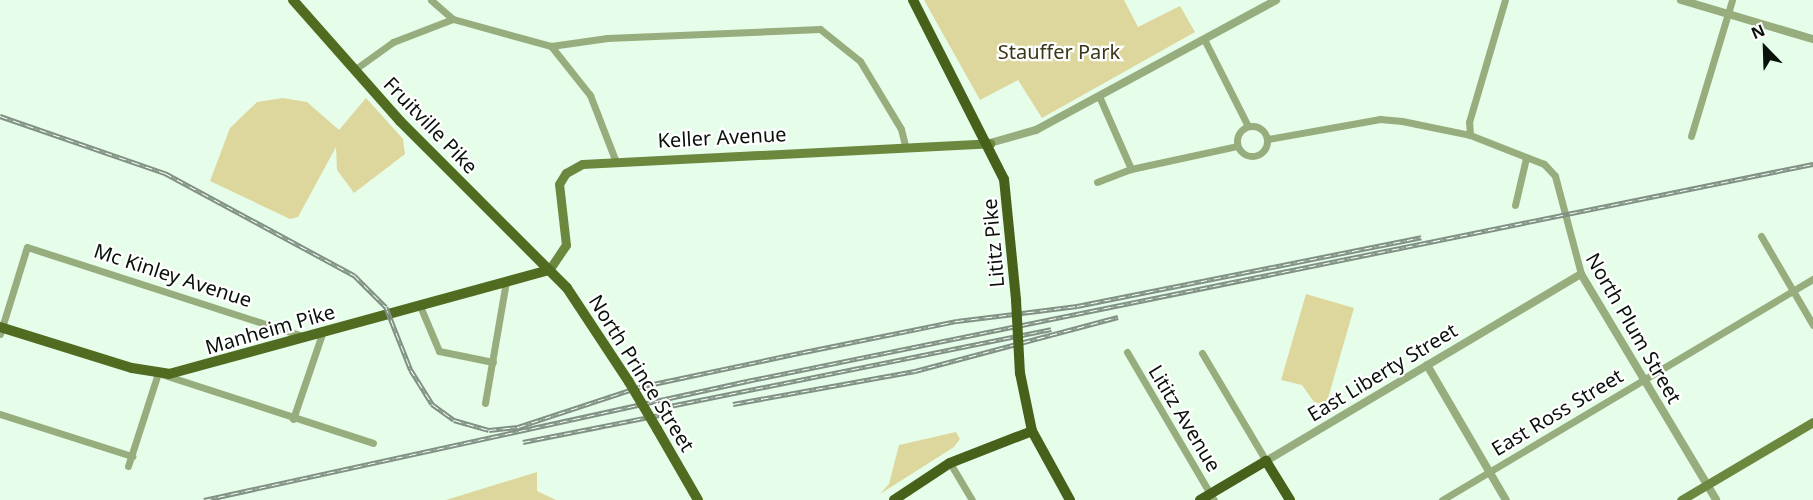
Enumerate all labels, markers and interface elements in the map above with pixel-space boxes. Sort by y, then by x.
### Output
north arrow [1735,18,1795,78]
text: N [1748,19,1768,44]
park label: Stauffer Park [998,39,1120,63]
street label: Fruitville Pike [379,72,483,178]
street label: Keller Avenue [657,122,787,152]
street label: Lititz Pike [977,198,1009,288]
street label: Mc Kinley Avenue [91,238,255,312]
street label: North Plum Street [1581,249,1687,407]
street label: North Prince Street [584,290,700,456]
street label: Manheim Pike [202,299,338,359]
street label: East Liberty Street [1303,318,1461,426]
street label: Lititz Avenue [1144,360,1226,476]
street label: East Ross Street [1487,363,1627,461]

